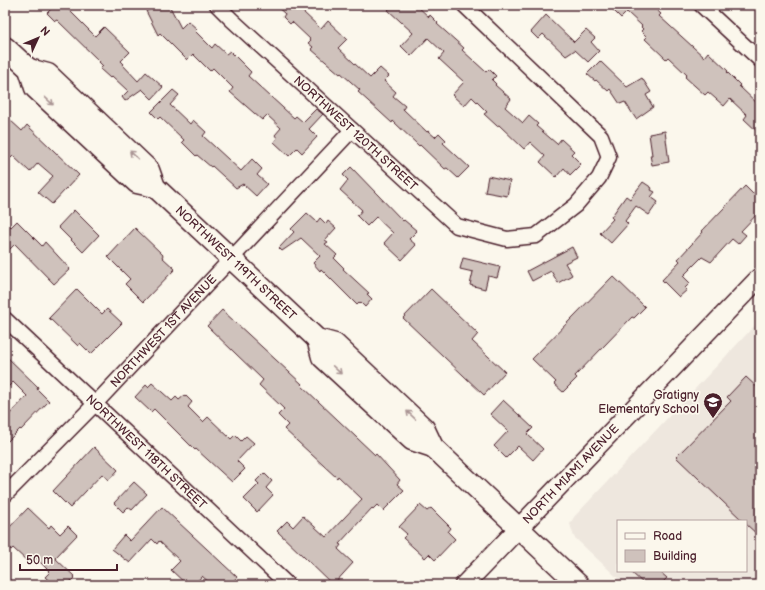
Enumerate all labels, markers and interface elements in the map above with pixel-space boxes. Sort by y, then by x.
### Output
north arrow [18,18,58,58]
text: N [37,24,52,39]
street label: NORTHWEST 120TH STREET [291,73,421,194]
one-way arrow [44,96,54,106]
one-way arrow [129,151,139,160]
street label: NORTHWEST 119TH STREET [172,203,300,324]
street label: NORTHWEST 1ST AVENUE [107,272,220,390]
one-way arrow [332,366,342,375]
place label: Gratigny Elementary School [598,388,700,417]
street label: NORTHWEST 118TH STREET [83,391,211,513]
school or university icon: Gratigny Elementary School [702,391,724,419]
one-way arrow [406,410,416,420]
street label: NORTH MIAMI AVENUE [520,421,622,527]
legend [617,520,747,572]
text: Road [653,529,682,544]
scale bar [20,546,117,572]
text: Building [653,549,697,564]
text: 50 m [26,553,53,568]

